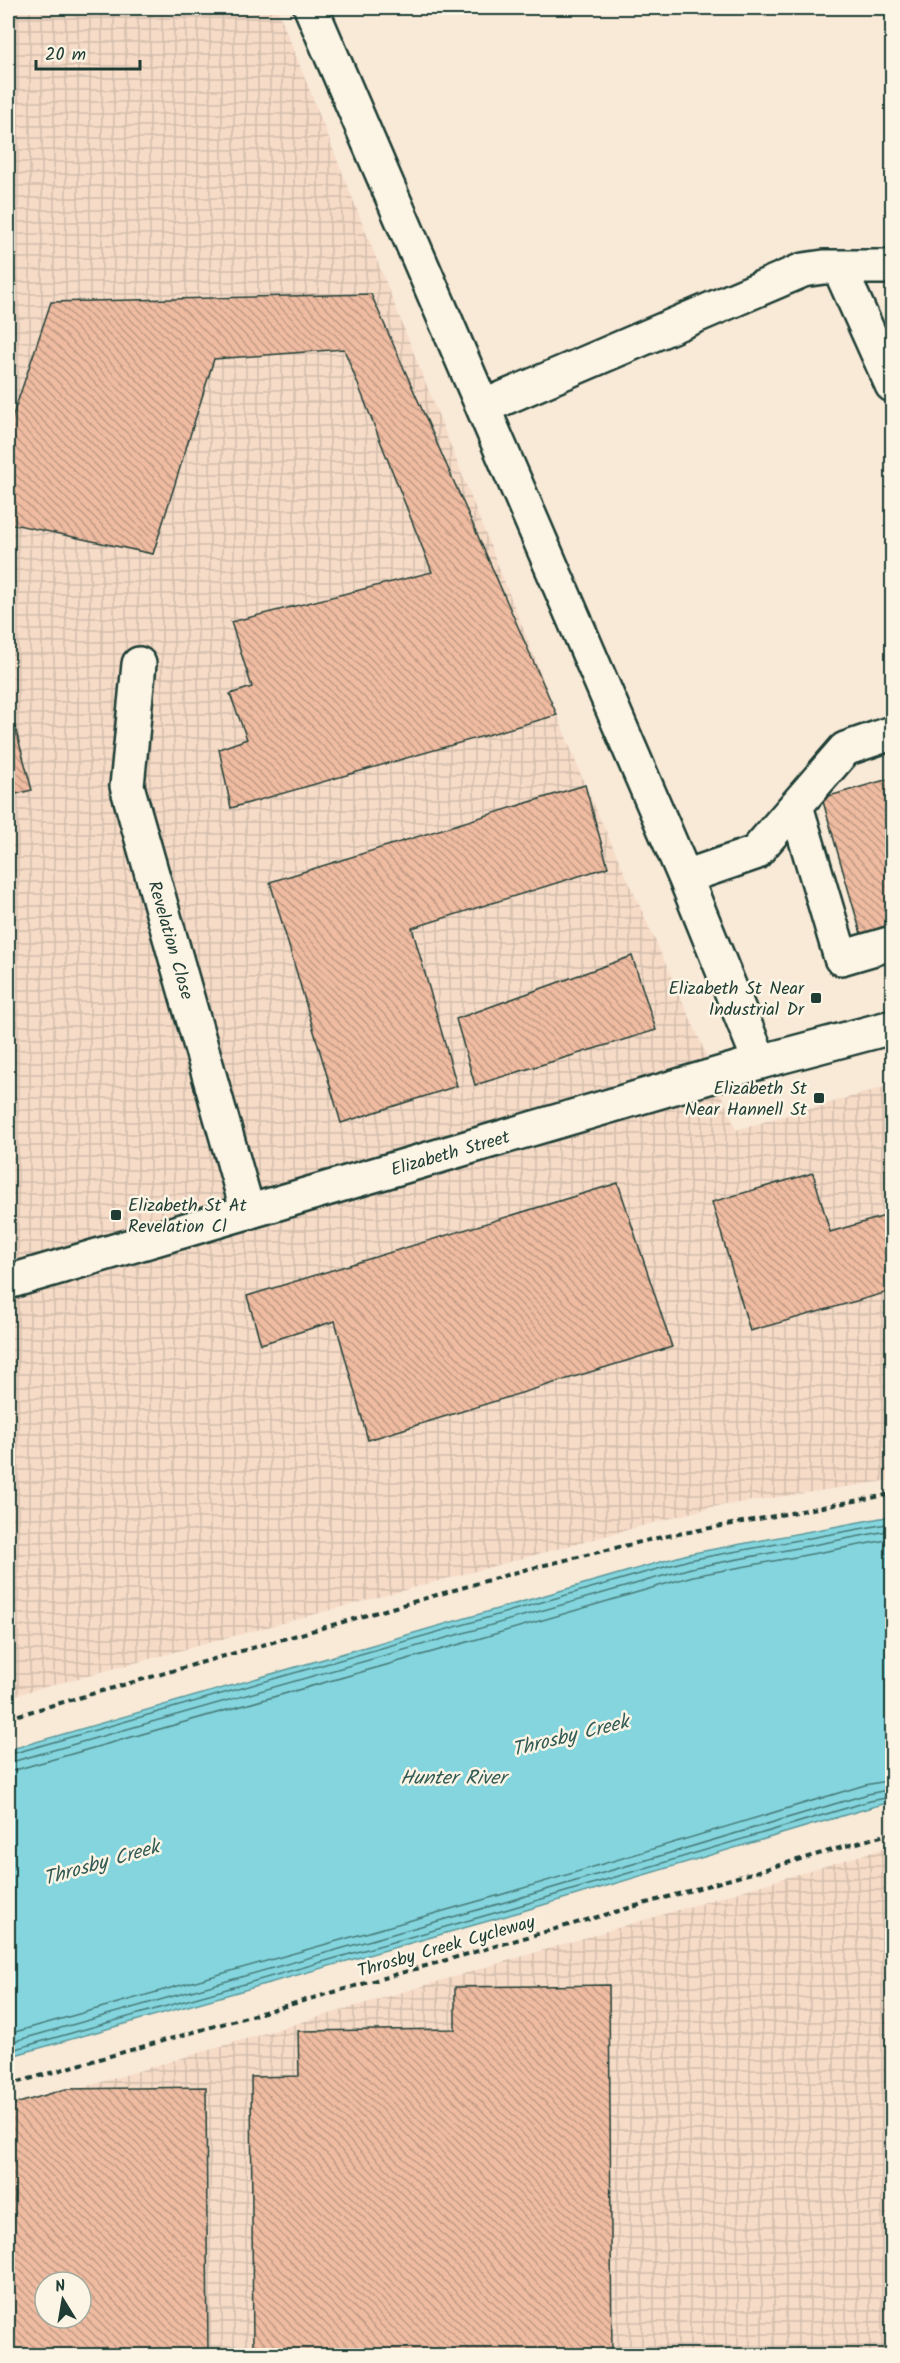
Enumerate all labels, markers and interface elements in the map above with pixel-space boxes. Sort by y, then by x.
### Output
scale bar [36,33,140,71]
text: 20 m [45,41,86,70]
street label: Revelation Close [139,878,200,1003]
place label: Elizabeth St Near Industrial Dr [669,975,805,1025]
marker: Elizabeth St Near Industrial Dr [809,991,823,1005]
place label: Elizabeth St Near Hannell St [685,1075,808,1125]
marker: Elizabeth St Near Hannell St [812,1091,826,1105]
street label: Elizabeth Street [387,1123,514,1185]
place label: Elizabeth St At Revelation Cl [128,1192,248,1242]
marker: Elizabeth St At Revelation Cl [109,1208,123,1222]
water label: Throsby Creek [509,1706,635,1767]
water label: Hunter River [400,1763,510,1795]
water label: Throsby Creek [40,1831,166,1896]
street label: Throsby Creek Cycleway [354,1908,539,1987]
north arrow [33,2270,93,2330]
text: N [53,2274,68,2300]

